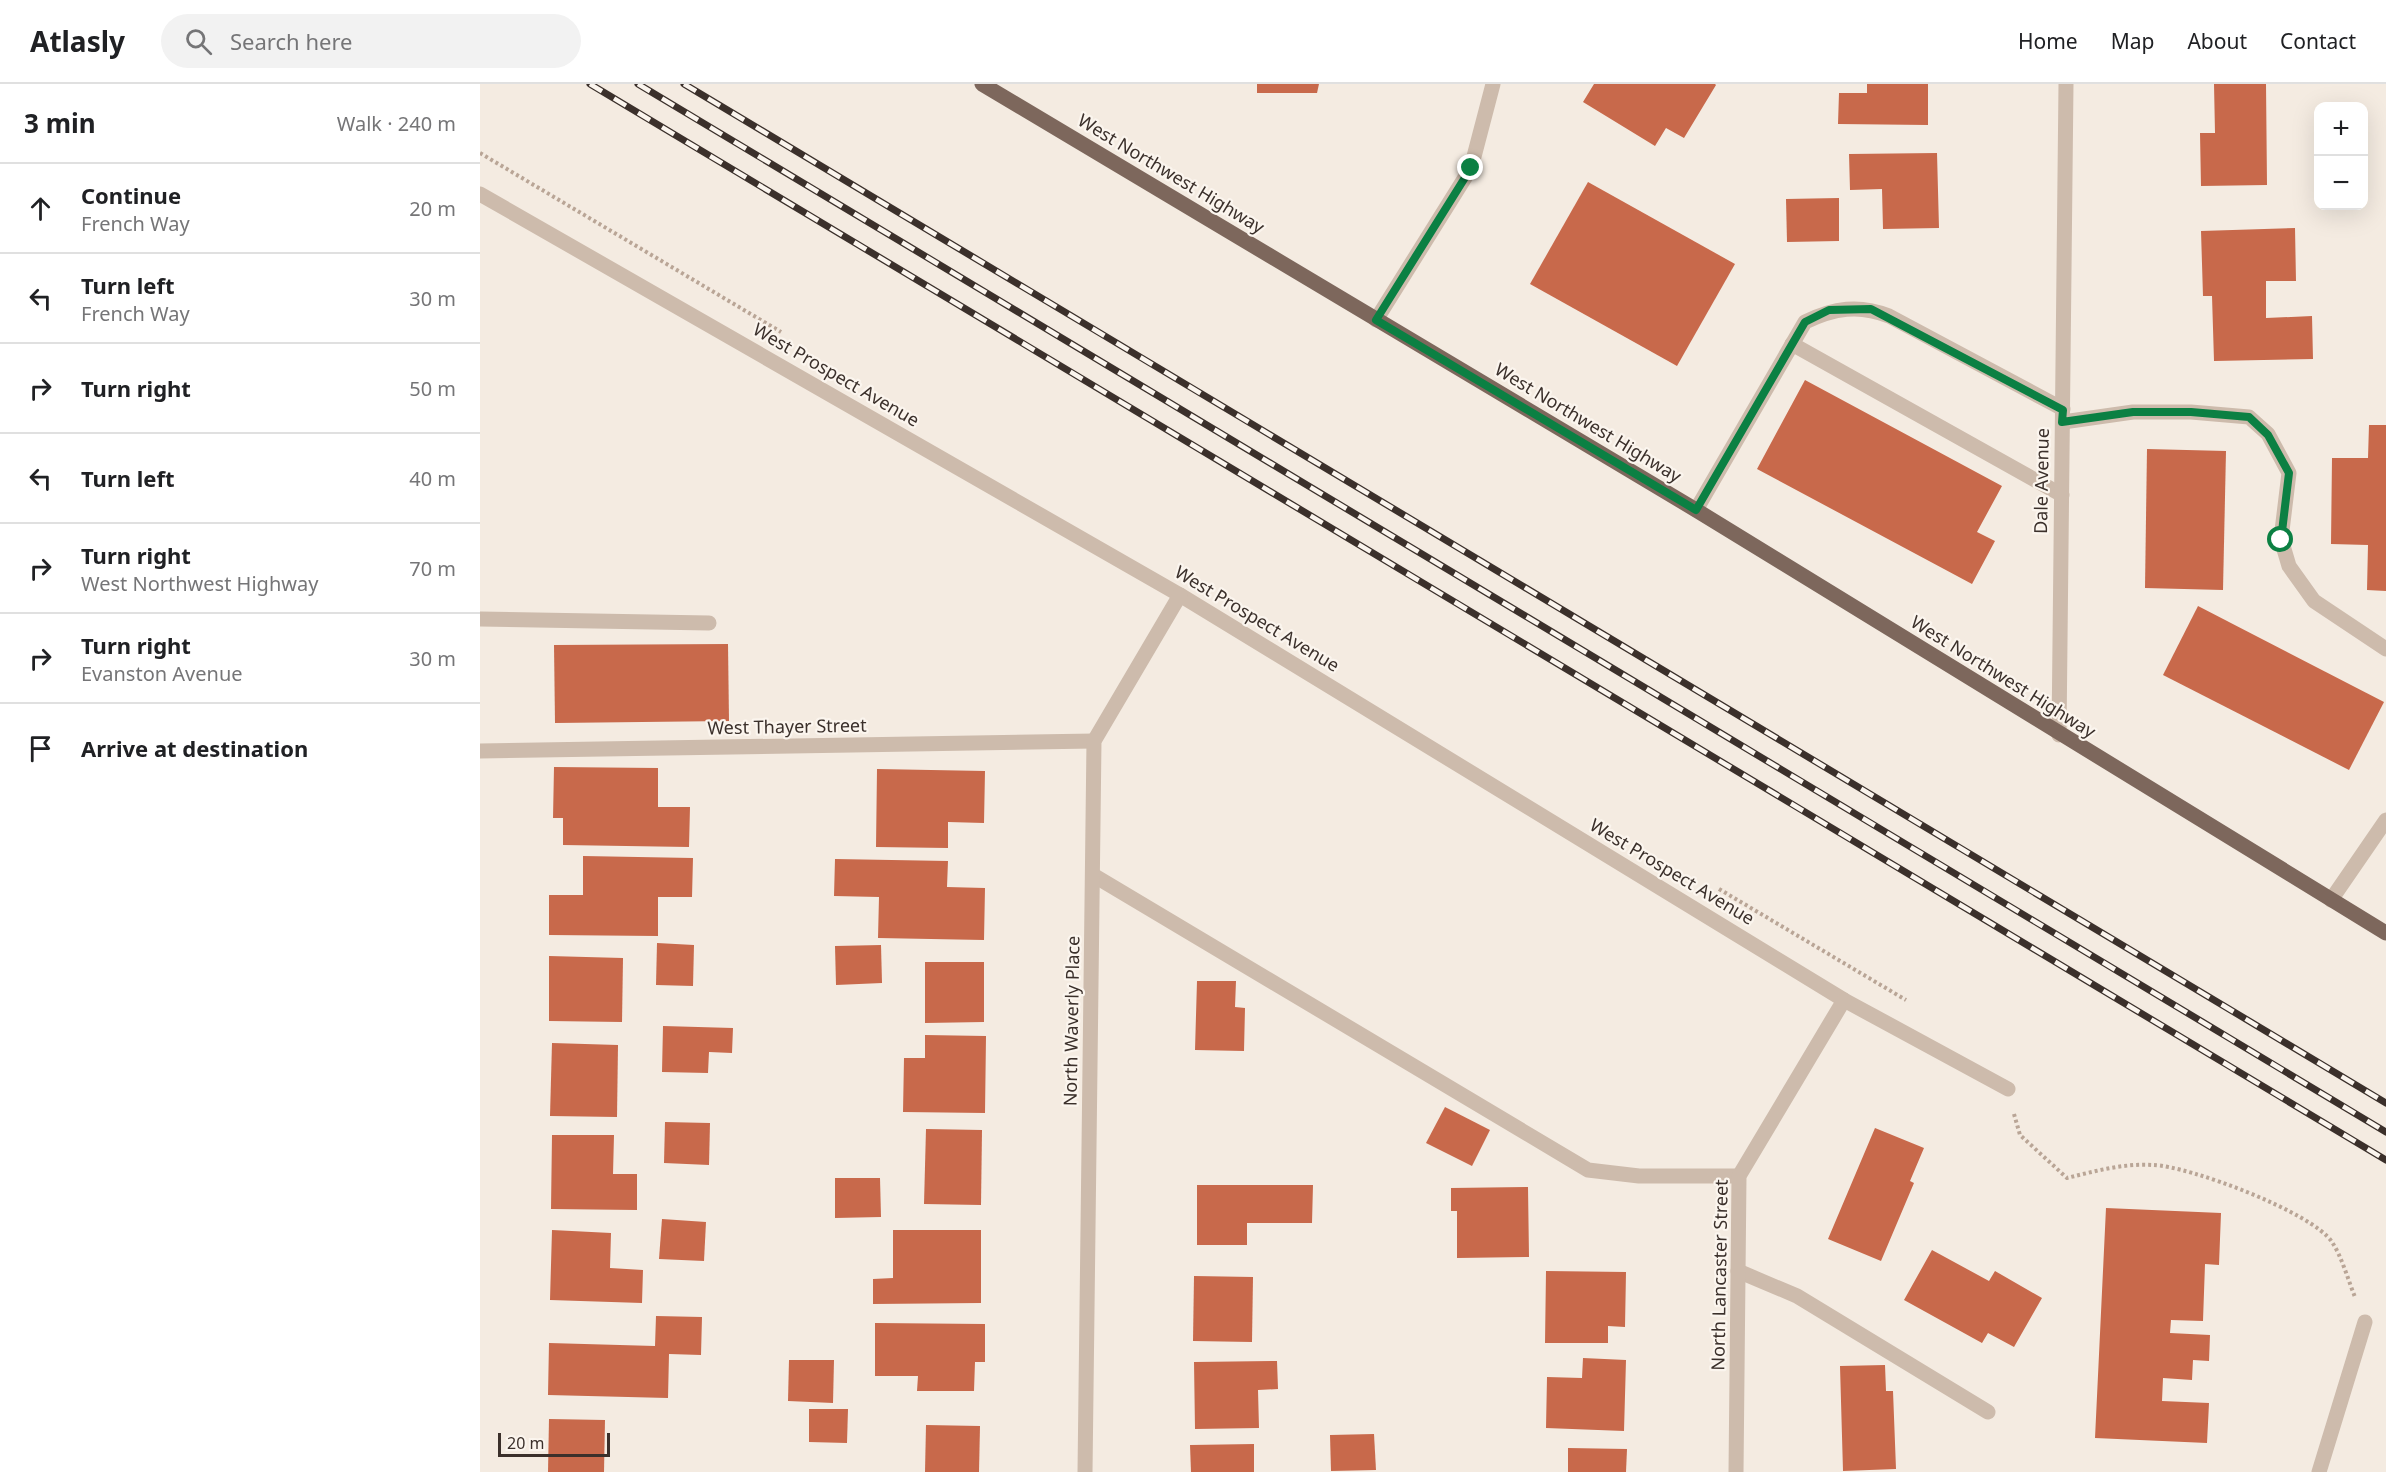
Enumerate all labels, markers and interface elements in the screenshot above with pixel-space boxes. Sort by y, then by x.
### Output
search box [161,14,581,68]
text: Atlasly [30,22,125,60]
icon: search [182,25,215,58]
text: Search here [230,26,352,56]
text: Home [2018,27,2078,55]
text: Map [2111,27,2154,55]
text: About [2187,27,2247,55]
text: Contact [2280,27,2356,55]
map controls [2314,102,2368,210]
button: + [2314,102,2368,156]
text: 3 min [24,105,96,141]
street label: West Northwest Highway [1074,108,1270,239]
text: Walk · 240 m [337,110,456,137]
route end [1457,154,1483,180]
button: − [2314,156,2368,210]
text: Continue [81,180,181,210]
icon: ahead [24,192,57,225]
text: 20 m [409,195,456,222]
text: French Way [81,210,190,237]
text: Turn left [81,270,175,300]
icon: left [24,282,57,315]
text: 30 m [409,285,456,312]
text: French Way [81,300,190,327]
street label: West Prospect Avenue [749,317,924,432]
street label: West Northwest Highway [1491,357,1687,488]
icon: right [24,372,57,405]
text: Turn right [81,373,191,403]
text: 50 m [409,375,456,402]
street label: Dale Avenue [2028,428,2054,534]
icon: left [24,462,57,495]
text: Turn left [81,463,175,493]
text: 40 m [409,465,456,492]
route start [2267,526,2293,552]
text: Turn right [81,540,191,570]
icon: right [24,552,57,585]
text: 70 m [409,555,456,582]
street label: West Prospect Avenue [1171,559,1344,677]
text: West Northwest Highway [81,570,318,597]
street label: West Northwest Highway [1907,609,2101,743]
text: Turn right [81,630,191,660]
icon: right [24,642,57,675]
text: 30 m [409,645,456,672]
text: Evanston Avenue [81,660,243,687]
street label: West Thayer Street [707,713,867,739]
icon: arrive [24,732,57,765]
text: Arrive at destination [81,733,308,763]
street label: West Prospect Avenue [1586,812,1759,930]
street label: North Waverly Place [1058,936,1084,1106]
street label: North Lancaster Street [1705,1179,1733,1371]
scale bar [498,1430,610,1458]
text: 20 m [507,1432,544,1454]

